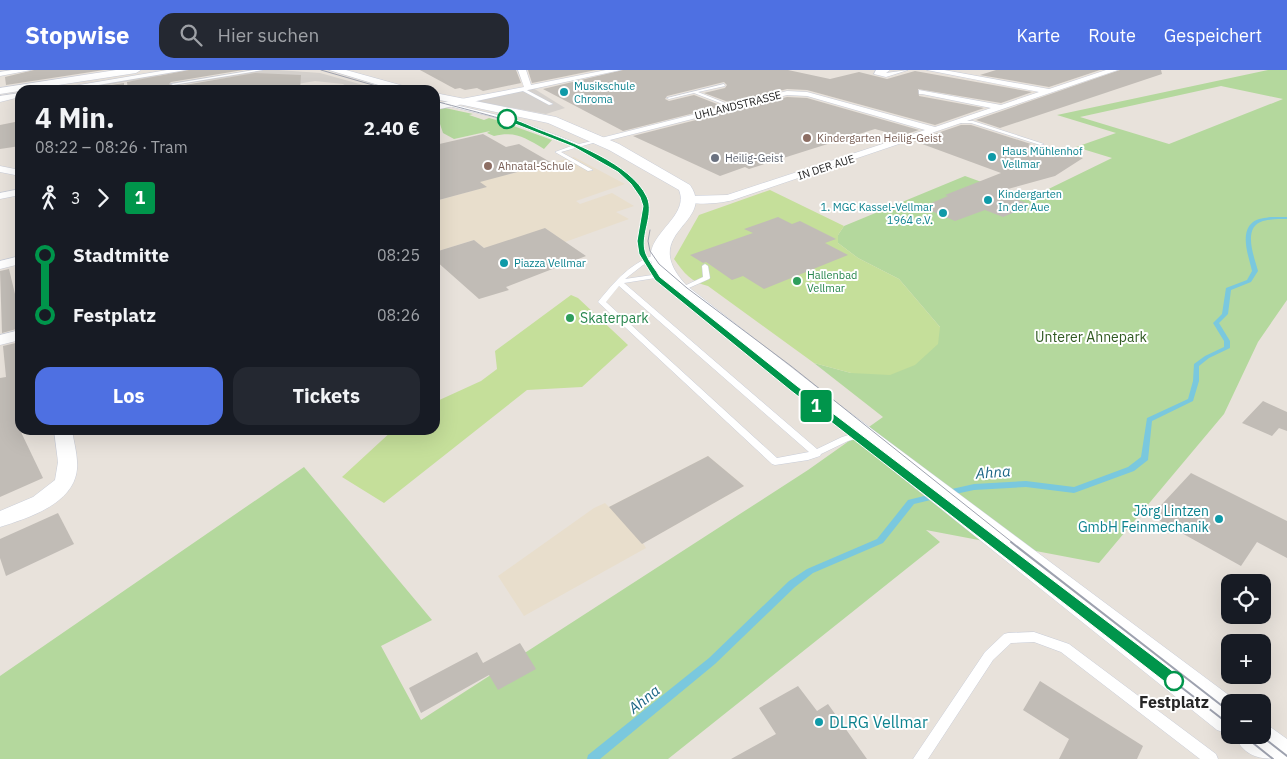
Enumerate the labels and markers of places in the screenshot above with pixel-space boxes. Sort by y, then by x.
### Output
place label: Musikschule Chroma [574,79,635,106]
marker: Musikschule Chroma [558,86,570,98]
unlabelled marker [497,109,517,129]
place label: Kindergarten Heilig-Geist [817,131,942,145]
marker: Kindergarten Heilig-Geist [801,132,813,144]
place label: Haus Mühlenhof Vellmar [1002,144,1083,171]
place label: Heilig-Geist [725,151,783,165]
marker: Haus Mühlenhof Vellmar [986,151,998,163]
marker: Heilig-Geist [709,152,721,164]
place label: Ahnatal-Schule [498,159,574,173]
marker: Ahnatal-Schule [482,160,494,172]
place label: Kindergarten In der Aue [998,187,1062,214]
marker: Kindergarten In der Aue [982,194,994,206]
place label: 1. MGC Kassel-Vellmar 1964 e.V. [821,200,933,227]
marker: 1. MGC Kassel-Vellmar 1964 e.V. [937,207,949,219]
place label: Piazza Vellmar [514,256,586,270]
marker: Piazza Vellmar [498,257,510,269]
place label: Hallenbad Vellmar [807,268,858,295]
marker: Hallenbad Vellmar [791,275,803,287]
place label: Skaterpark [580,309,649,327]
marker: Skaterpark [564,312,576,324]
place label: Jörg Lintzen GmbH Feinmechanik [1078,502,1210,536]
marker: Jörg Lintzen GmbH Feinmechanik [1213,513,1225,525]
marker: Festplatz [1164,671,1184,691]
place label: Festplatz [1139,692,1209,712]
place label: DLRG Vellmar [829,712,928,732]
marker: DLRG Vellmar [813,716,825,728]

